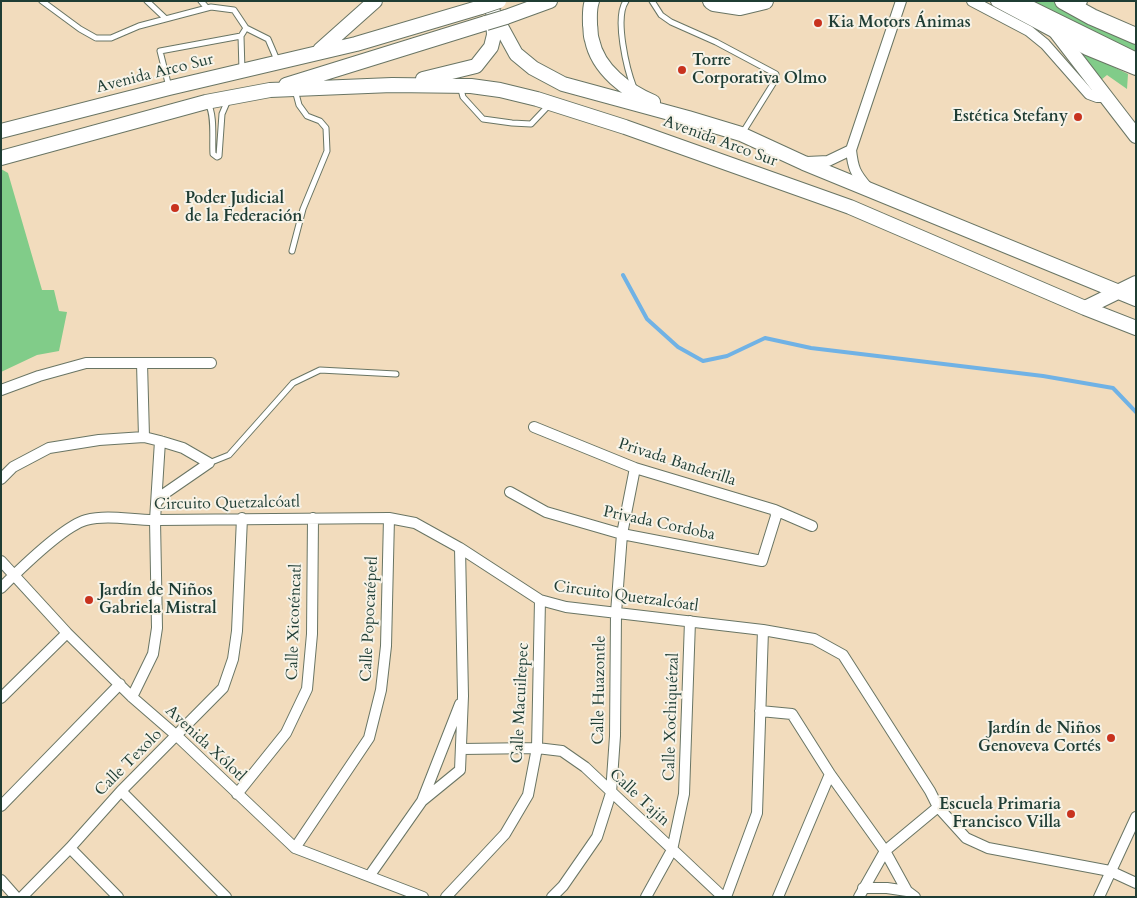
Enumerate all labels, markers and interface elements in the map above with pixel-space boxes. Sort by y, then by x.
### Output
place label: Kia Motors Ánimas [828,13,971,33]
marker: Kia Motors Ánimas [812,17,824,29]
street label: Avenida Arco Sur [94,50,216,98]
place label: Torre Corporativa Olmo [692,51,827,89]
marker: Torre Corporativa Olmo [676,64,688,76]
place label: Estética Stefany [953,107,1068,127]
marker: Estética Stefany [1072,111,1084,123]
street label: Avenida Arco Sur [660,112,780,172]
place label: Poder Judicial de la Federación [185,189,303,227]
marker: Poder Judicial de la Federación [169,202,181,214]
street label: Privada Banderilla [616,435,738,491]
street label: Circuito Quetzalcóatl [154,493,300,515]
street label: Privada Cordoba [601,503,717,545]
street label: Calle Popocatépetl [357,556,383,682]
street label: Calle Xicoténcatl [283,563,307,681]
street label: Circuito Quetzalcóatl [552,577,700,617]
place label: Jardín de Niños Gabriela Mistral [99,581,217,619]
marker: Jardín de Niños Gabriela Mistral [83,594,95,606]
street label: Calle Huazontle [589,635,611,745]
street label: Calle Macuiltepec [508,642,534,764]
street label: Calle Xochiquétzal [660,652,684,782]
street label: Avenida Xólotl [161,702,249,786]
place label: Jardín de Niños Genoveva Cortés [978,719,1101,757]
street label: Calle Texolo [91,725,167,801]
marker: Jardín de Niños Genoveva Cortés [1105,732,1117,744]
street label: Calle Tajín [605,765,673,831]
place label: Escuela Primaria Francisco Villa [939,795,1061,833]
marker: Escuela Primaria Francisco Villa [1065,808,1077,820]

